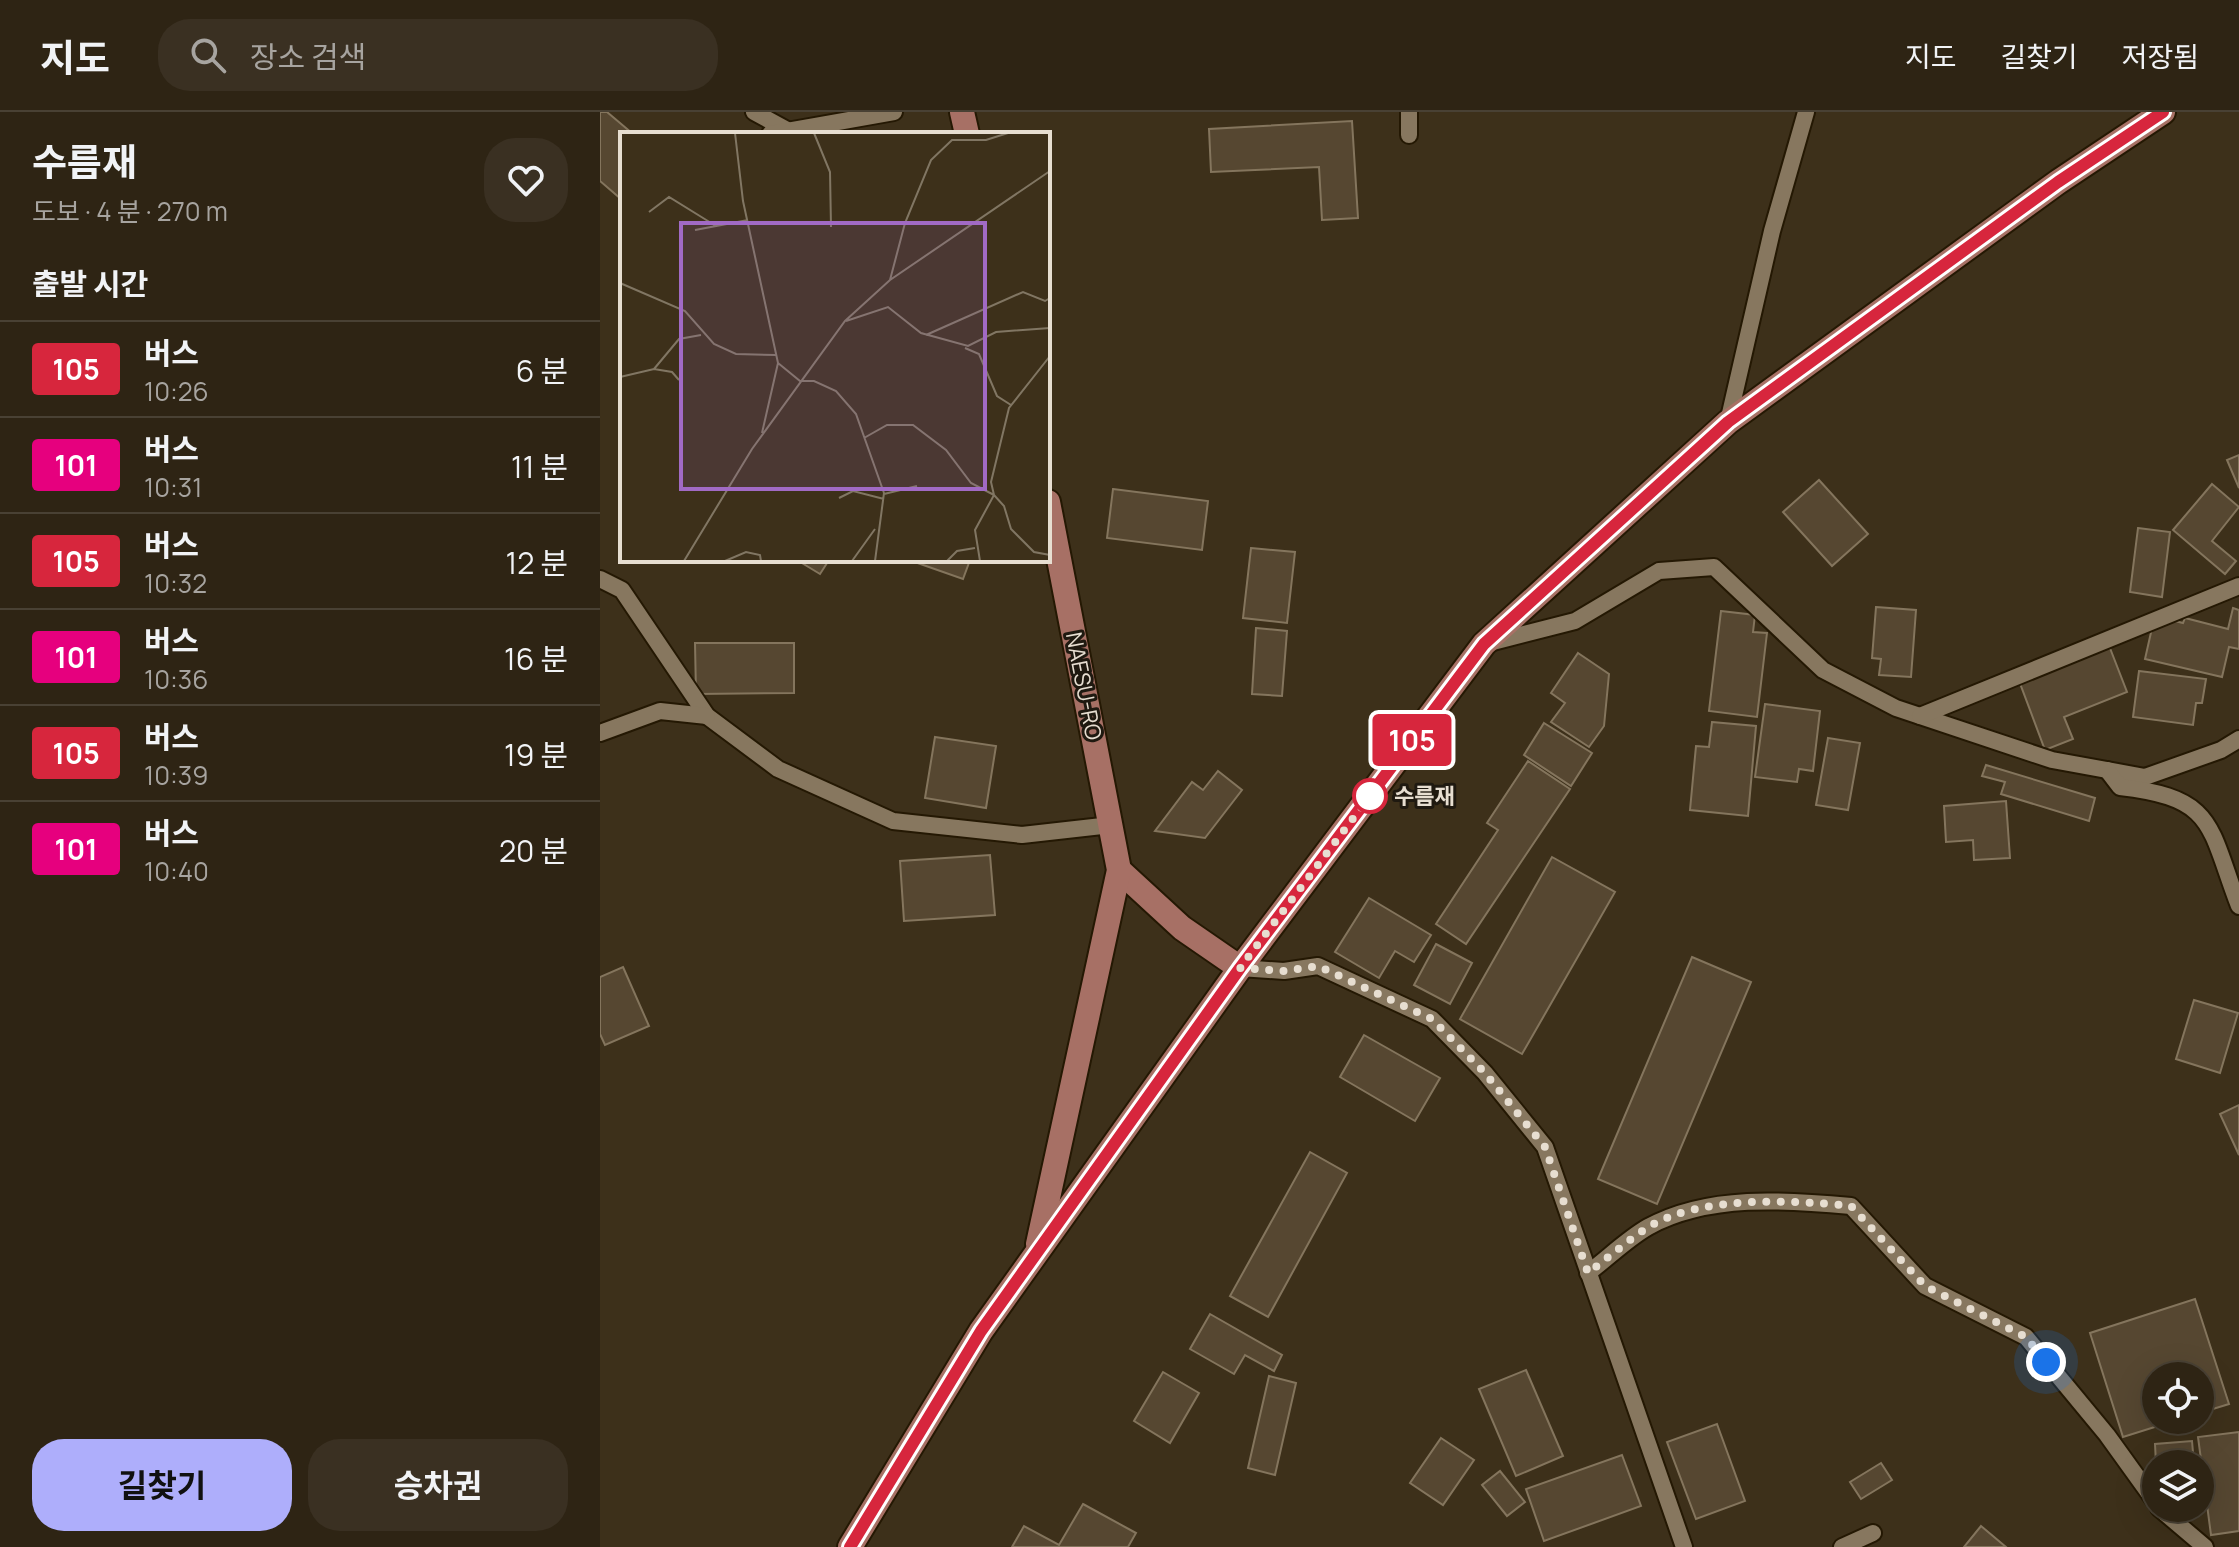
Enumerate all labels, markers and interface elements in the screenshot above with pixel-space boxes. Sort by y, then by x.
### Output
search box [158,19,718,91]
text: 지도 [40,31,110,83]
icon: search [186,33,230,77]
text: 장소 검색 [250,36,366,77]
text: 지도 [1905,37,1956,75]
text: 길찾기 [2000,37,2078,75]
text: 저장됨 [2122,37,2199,75]
inset map [620,132,1050,562]
text: 수름재 [32,135,137,187]
button: heart [484,138,568,222]
text: 도보 · 4 분 · 270 m [32,193,228,229]
text: 출발 시간 [32,263,148,304]
text: 버스 [144,332,199,373]
text: 105 [52,350,100,388]
text: 6 분 [516,350,568,391]
text: 10:26 [144,373,209,409]
text: 버스 [144,428,199,469]
text: 101 [55,446,97,484]
text: 11 분 [511,446,568,487]
text: 10:31 [144,469,202,505]
text: 버스 [144,524,199,565]
text: 105 [52,542,100,580]
text: 12 분 [506,542,568,583]
text: 10:32 [144,565,207,601]
text: 버스 [144,620,199,661]
street label: NAESU-RO [1059,630,1109,742]
text: 101 [55,638,97,676]
text: 16 분 [504,638,568,679]
text: 10:36 [144,661,208,697]
line badge: 105 [1366,714,1458,766]
text: 버스 [144,716,199,757]
text: 105 [1388,721,1436,759]
text: 105 [52,734,100,772]
text: 19 분 [504,734,568,775]
text: 10:39 [144,757,208,793]
marker: 수름재 [1353,779,1387,813]
place label: 수름재 [1394,781,1455,811]
text: 버스 [144,812,199,853]
text: 101 [55,830,97,868]
text: 20 분 [499,830,568,871]
text: 10:40 [144,853,209,889]
your location [2026,1342,2066,1382]
map controls [2142,1362,2214,1522]
button: locate [2142,1362,2214,1434]
button: 길찾기 [32,1439,292,1531]
button: 승차권 [308,1439,568,1531]
button: layers [2142,1450,2214,1522]

